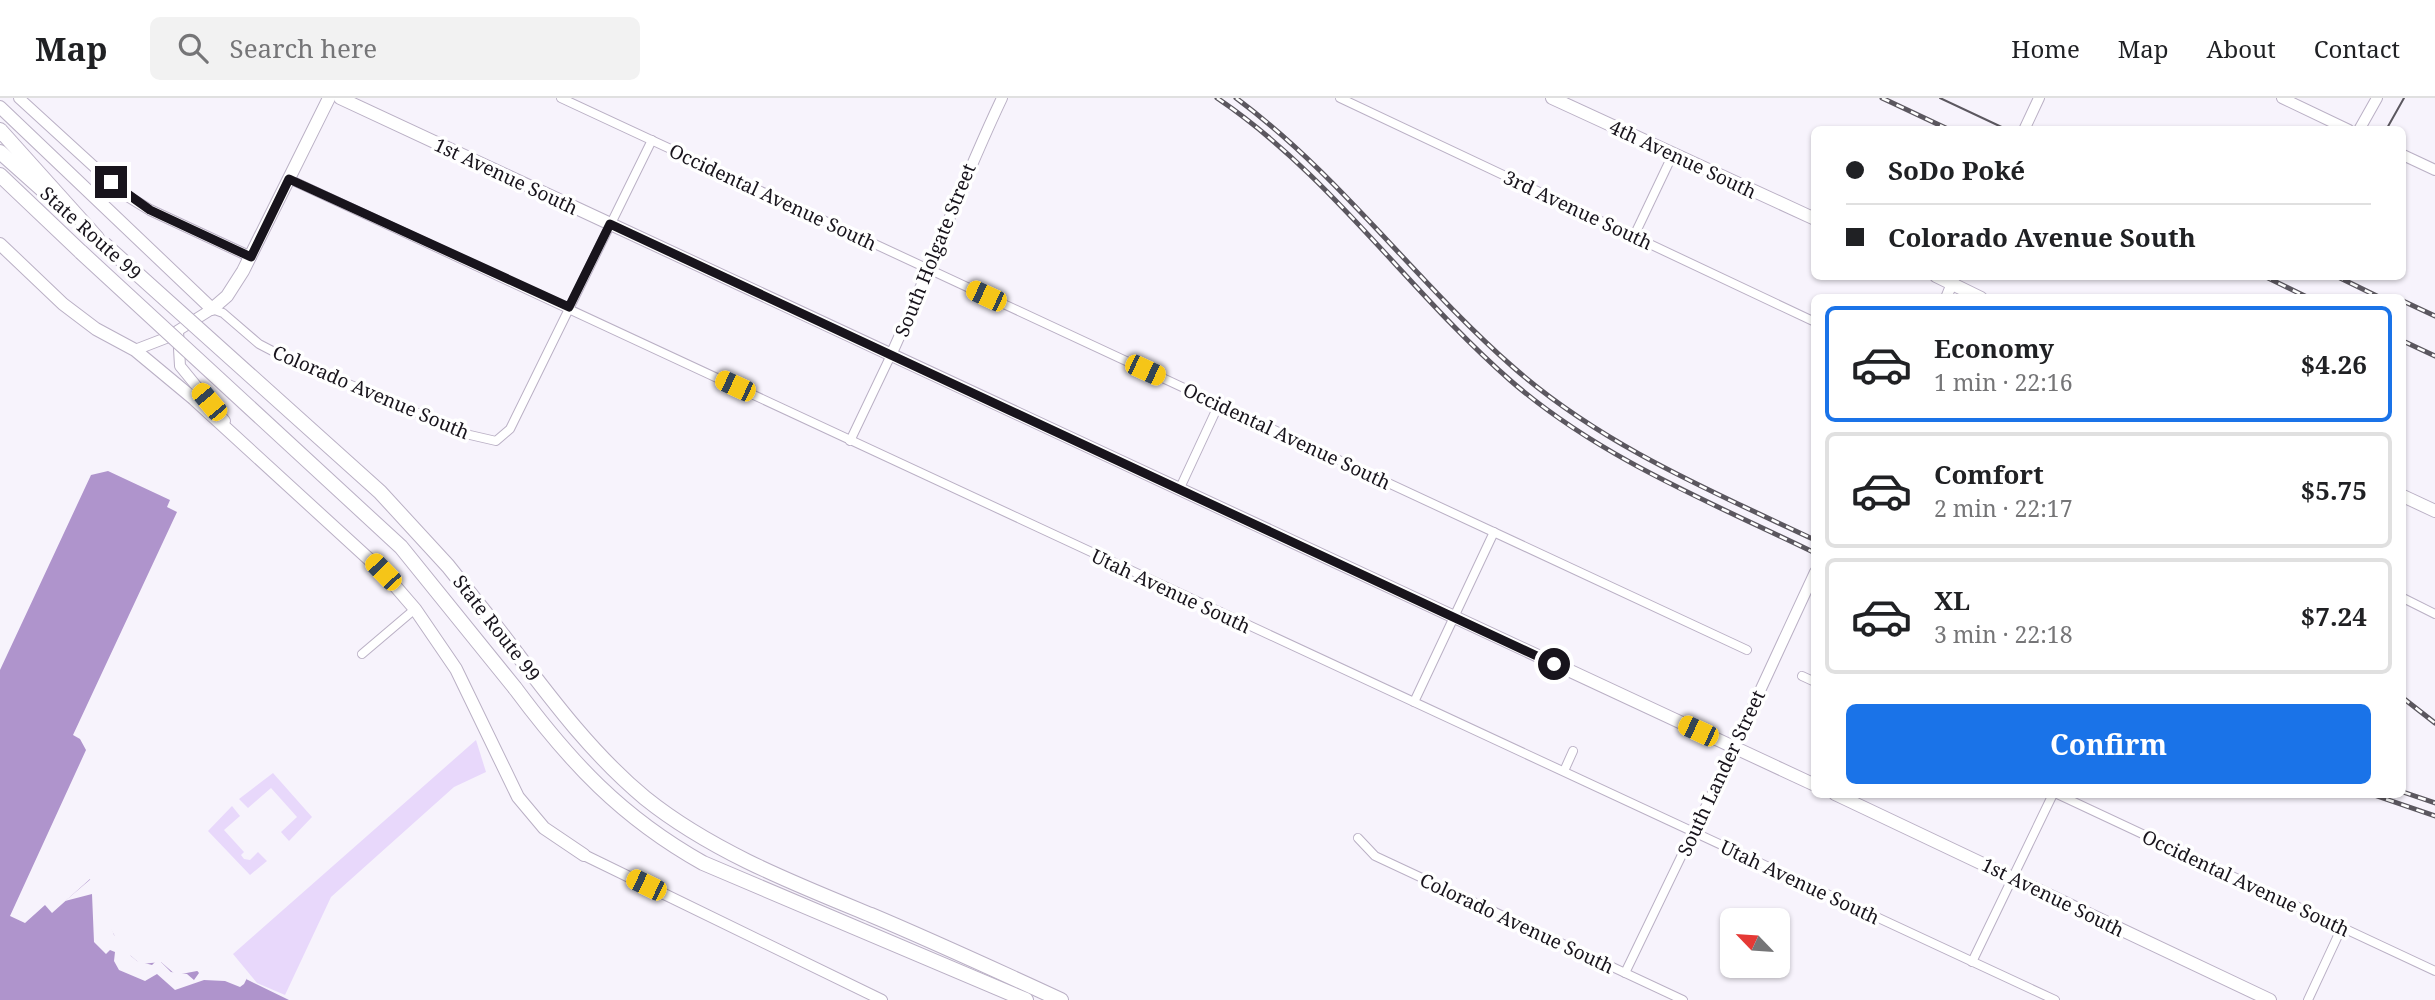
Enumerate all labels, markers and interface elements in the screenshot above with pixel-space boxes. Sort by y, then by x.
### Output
search box [150,17,640,80]
text: Map [35,26,108,71]
icon: search [174,29,212,67]
text: Search here [230,30,377,66]
text: Home [2011,32,2080,65]
text: Map [2118,32,2169,65]
text: About [2207,32,2276,65]
text: Contact [2314,32,2400,65]
street label: 4th Avenue South [1605,114,1761,204]
street label: 1st Avenue South [430,131,582,221]
street label: Occidental Avenue South [665,137,881,257]
text: SoDo Poké [1888,152,2025,188]
street label: South Holgate Street [888,159,982,340]
street label: 3rd Avenue South [1499,164,1657,256]
route end [95,166,127,198]
street label: State Route 99 [35,180,147,286]
text: Colorado Avenue South [1888,219,2196,255]
car [963,278,1010,314]
text: Economy [1934,330,2054,366]
icon: car [1850,333,1913,396]
street label: Colorado Avenue South [269,339,473,445]
text: $4.26 [2301,346,2367,382]
car [1122,352,1169,388]
text: 1 min · 22:16 [1934,366,2072,398]
car [712,368,759,404]
street label: Occidental Avenue South [1179,376,1395,496]
car [188,379,231,425]
text: Comfort [1934,456,2044,492]
icon: car [1850,459,1913,522]
text: $5.75 [2301,472,2367,508]
text: 2 min · 22:17 [1934,492,2072,524]
street label: Utah Avenue South [1087,543,1255,639]
car [361,550,406,594]
street label: State Route 99 [447,570,547,686]
text: XL [1934,582,1970,618]
icon: car [1850,585,1913,648]
text: $7.24 [2301,598,2367,634]
text: 3 min · 22:18 [1934,618,2072,650]
route start [1538,648,1570,680]
street label: South Lander Street [1671,685,1771,860]
button: Confirm [1846,704,2371,784]
car [1675,713,1722,749]
street label: Occidental Avenue South [2138,823,2354,943]
street label: Utah Avenue South [1716,834,1884,930]
street label: 1st Avenue South [1977,851,2129,943]
car [623,866,670,904]
street label: Colorado Avenue South [1416,867,1618,979]
north arrow [1720,908,1790,978]
map controls [1720,908,1790,978]

